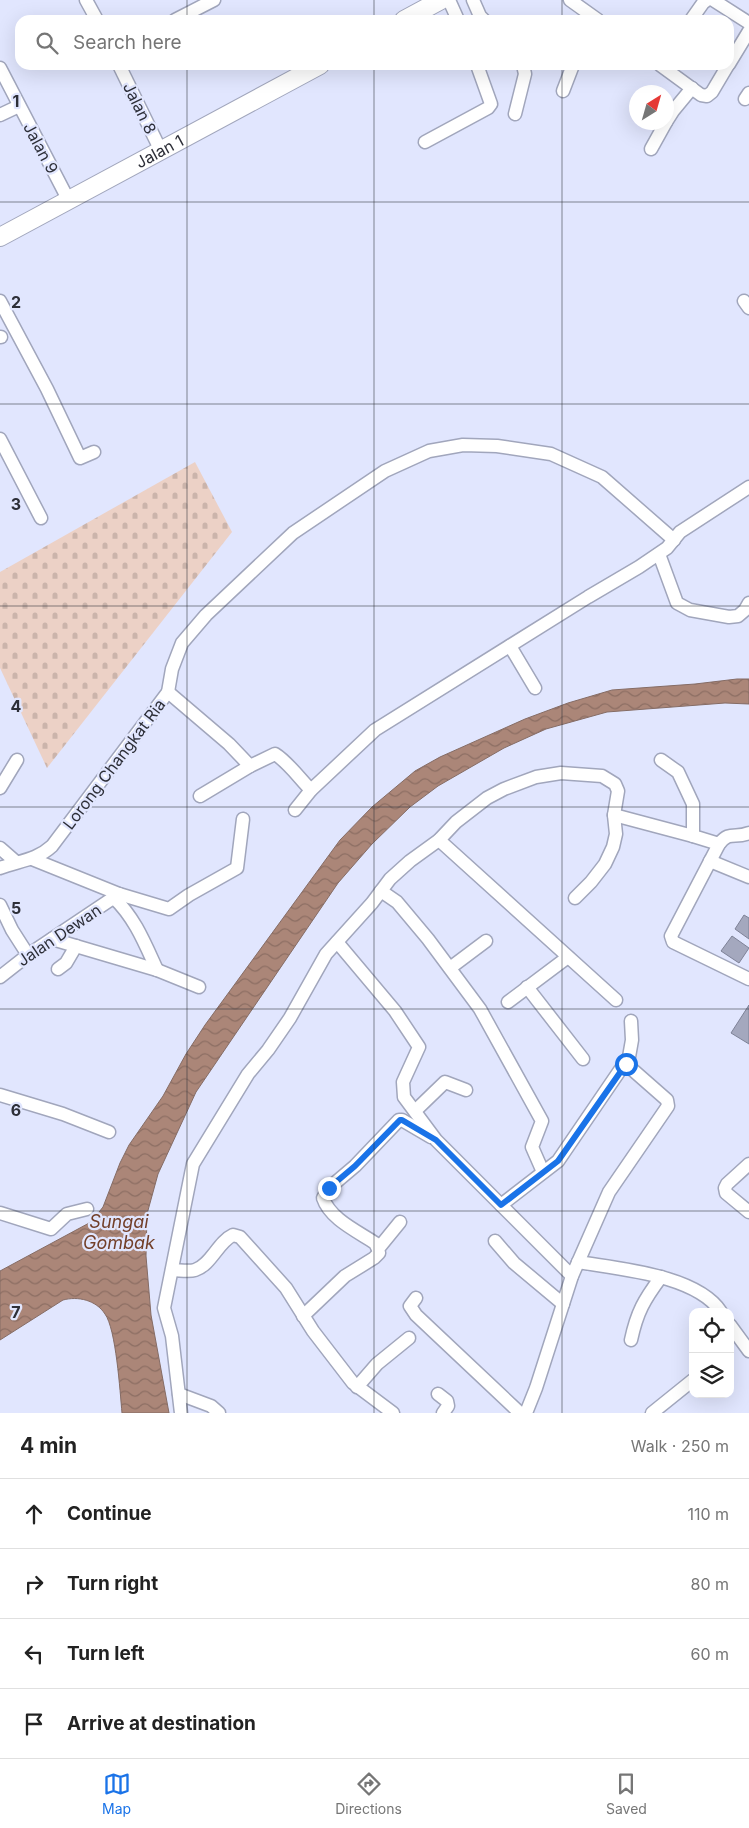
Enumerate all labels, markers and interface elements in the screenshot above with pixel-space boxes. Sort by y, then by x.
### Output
search box [15,15,734,70]
icon: search [33,29,61,57]
text: Search here [73,31,182,54]
street label: Jalan 8 [119,79,161,137]
north arrow [629,85,674,130]
text: 1 [13,91,19,111]
street label: Jalan 9 [19,119,63,177]
street label: Jalan 1 [132,130,187,172]
text: 2 [11,292,21,312]
text: 3 [11,494,21,514]
street label: Lorong Changkat Ria [59,695,169,833]
text: 4 [11,696,22,716]
text: 5 [11,898,21,918]
street label: Jalan Dewan [13,900,105,970]
route start [615,1053,638,1076]
text: 6 [11,1100,21,1120]
route end [318,1177,341,1200]
water label: Sungai Gombak [83,1211,156,1253]
text: 7 [11,1302,21,1322]
map controls [689,1308,734,1398]
button: locate [689,1308,734,1353]
button: layers [689,1353,734,1398]
text: 4 min [20,1433,77,1458]
text: Walk · 250 m [631,1436,729,1456]
icon: ahead [20,1500,48,1528]
text: Continue [67,1502,152,1525]
text: 110 m [687,1504,729,1524]
icon: right [20,1570,48,1598]
text: Turn right [67,1572,158,1595]
text: 80 m [690,1574,729,1594]
icon: left [20,1640,48,1668]
text: Turn left [67,1642,145,1665]
text: 60 m [690,1644,729,1664]
icon: arrive [20,1710,48,1738]
text: Arrive at destination [67,1712,256,1735]
tab: Map [102,1770,131,1817]
tab: Directions [335,1770,402,1817]
tab: Saved [606,1770,647,1817]

